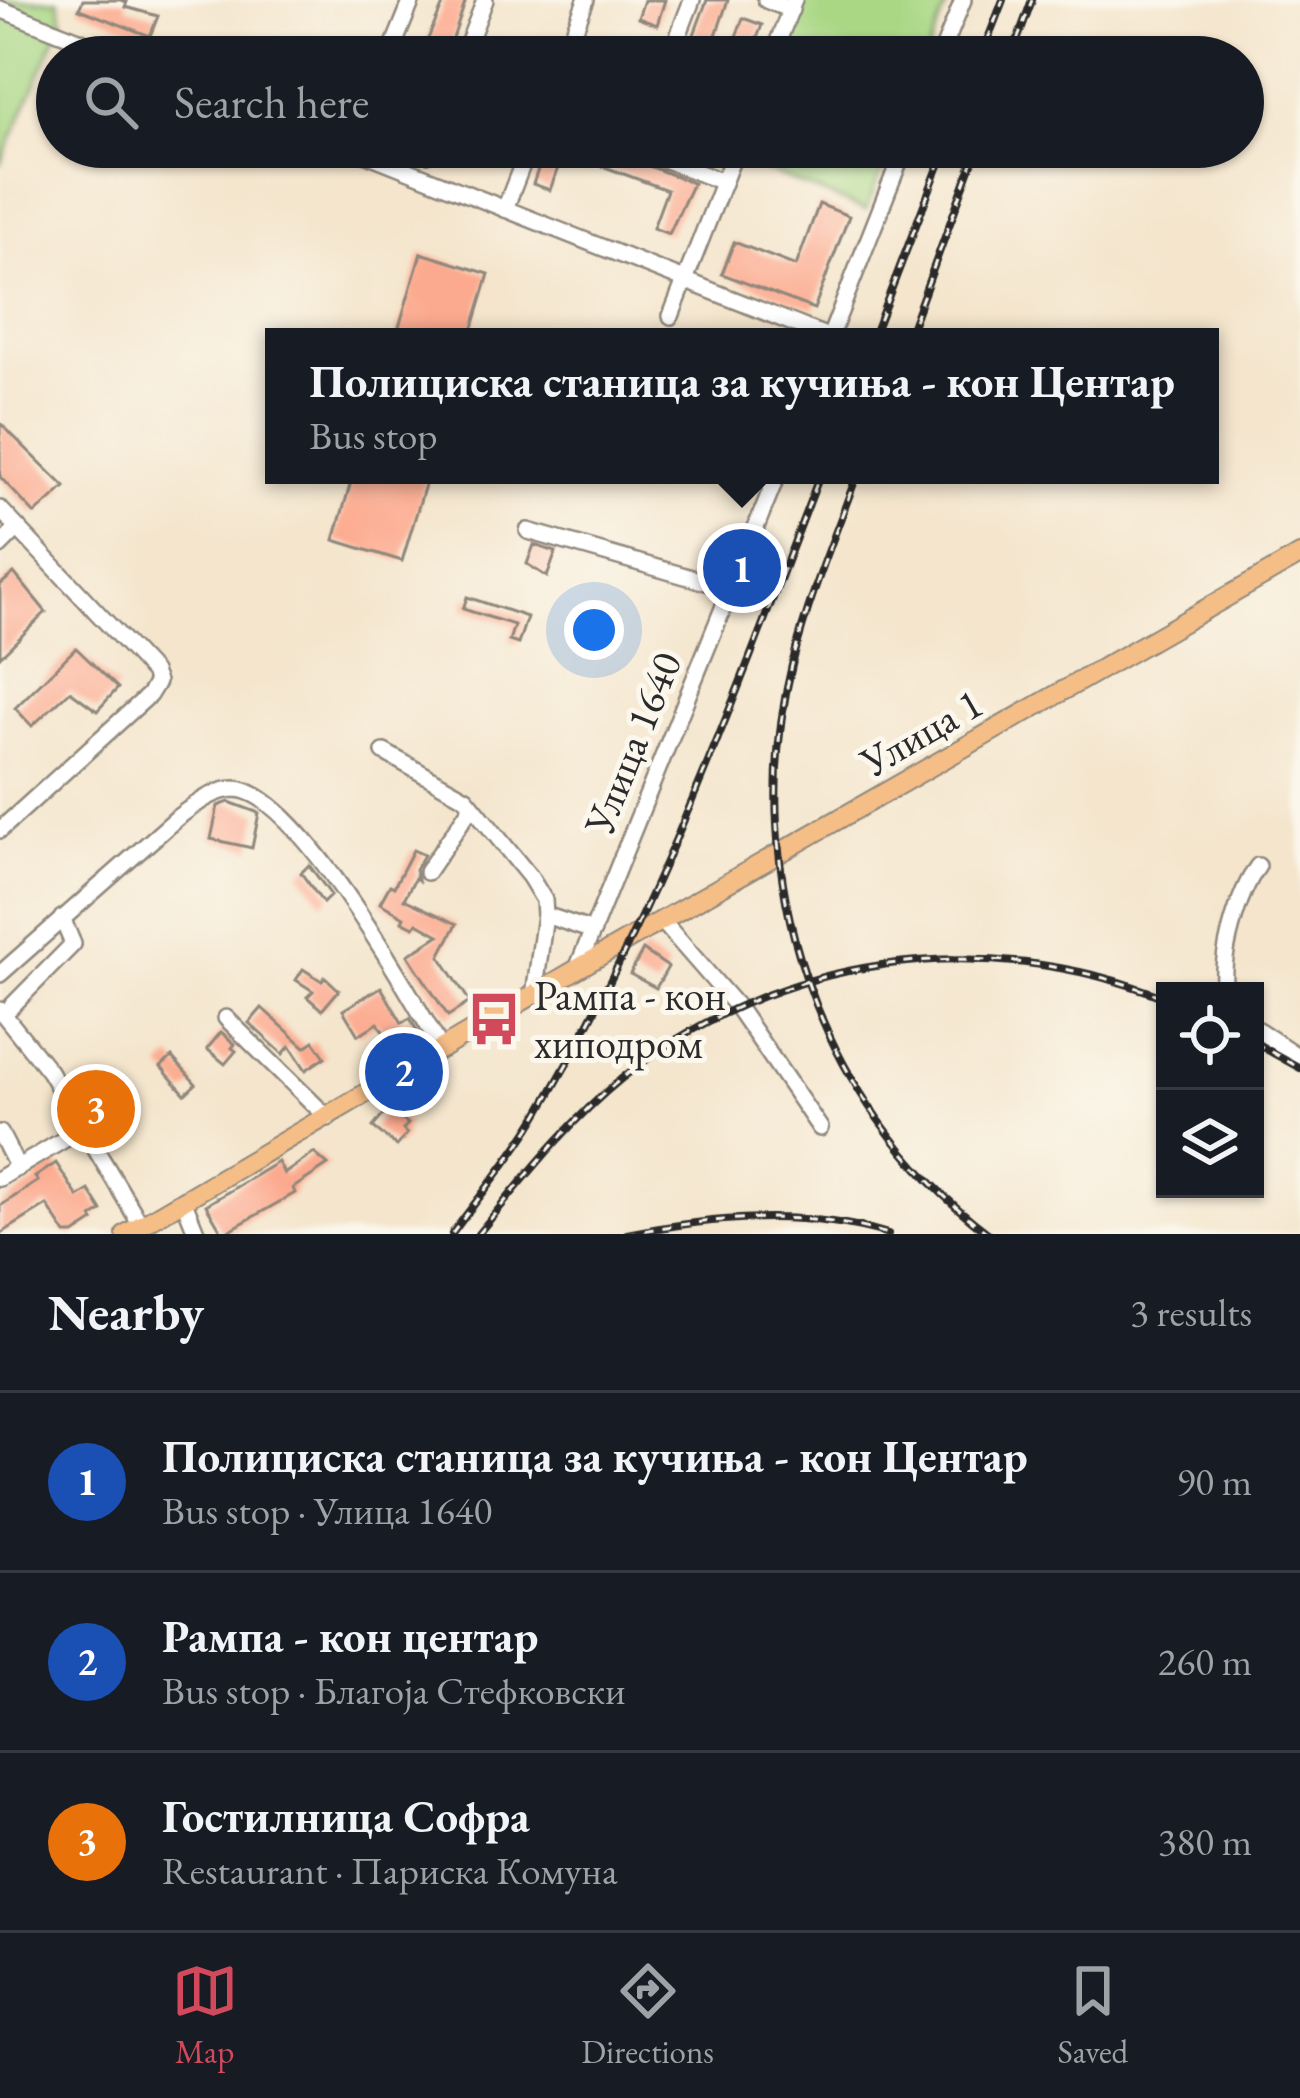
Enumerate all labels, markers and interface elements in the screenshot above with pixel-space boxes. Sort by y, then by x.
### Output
search box [36,36,1264,168]
icon: search [78,69,144,135]
text: Search here [174,73,369,131]
popup [265,328,1219,484]
text: Полициска станица за кучиња - кон Центар [309,352,1175,410]
text: Bus stop [309,410,438,461]
pin: 1 [703,523,781,613]
your location [564,600,624,660]
street label: Улица 1640 [571,644,694,844]
street label: Улица 1 [850,676,992,790]
place label: Рампа - кон хиподром [534,968,726,1071]
map controls [1156,982,1264,1198]
button: locate [1156,982,1264,1090]
bus stop icon: Рампа - кон хиподром [465,990,523,1048]
pin: 2 [365,1027,443,1117]
pin: 3 [57,1064,135,1154]
button: layers [1156,1090,1264,1198]
text: Nearby [48,1279,204,1345]
text: 3 results [1130,1287,1252,1338]
text: Полициска станица за кучиња - кон Центар [162,1427,1027,1485]
text: 1 [77,1456,97,1507]
text: 90 m [1176,1456,1252,1507]
text: Bus stop · Улица 1640 [162,1485,492,1536]
text: Рампа - кон центар [162,1607,538,1665]
text: 2 [77,1636,97,1687]
text: 260 m [1158,1636,1252,1687]
text: Bus stop · Благоја Стефковски [162,1665,626,1716]
text: Гостилница Софра [162,1787,530,1845]
text: 3 [77,1816,97,1867]
text: 380 m [1158,1816,1252,1867]
text: Restaurant · Париска Комуна [162,1845,617,1896]
tab: Map [172,1958,238,2073]
tab: Directions [581,1958,714,2073]
tab: Saved [1058,1958,1128,2073]

